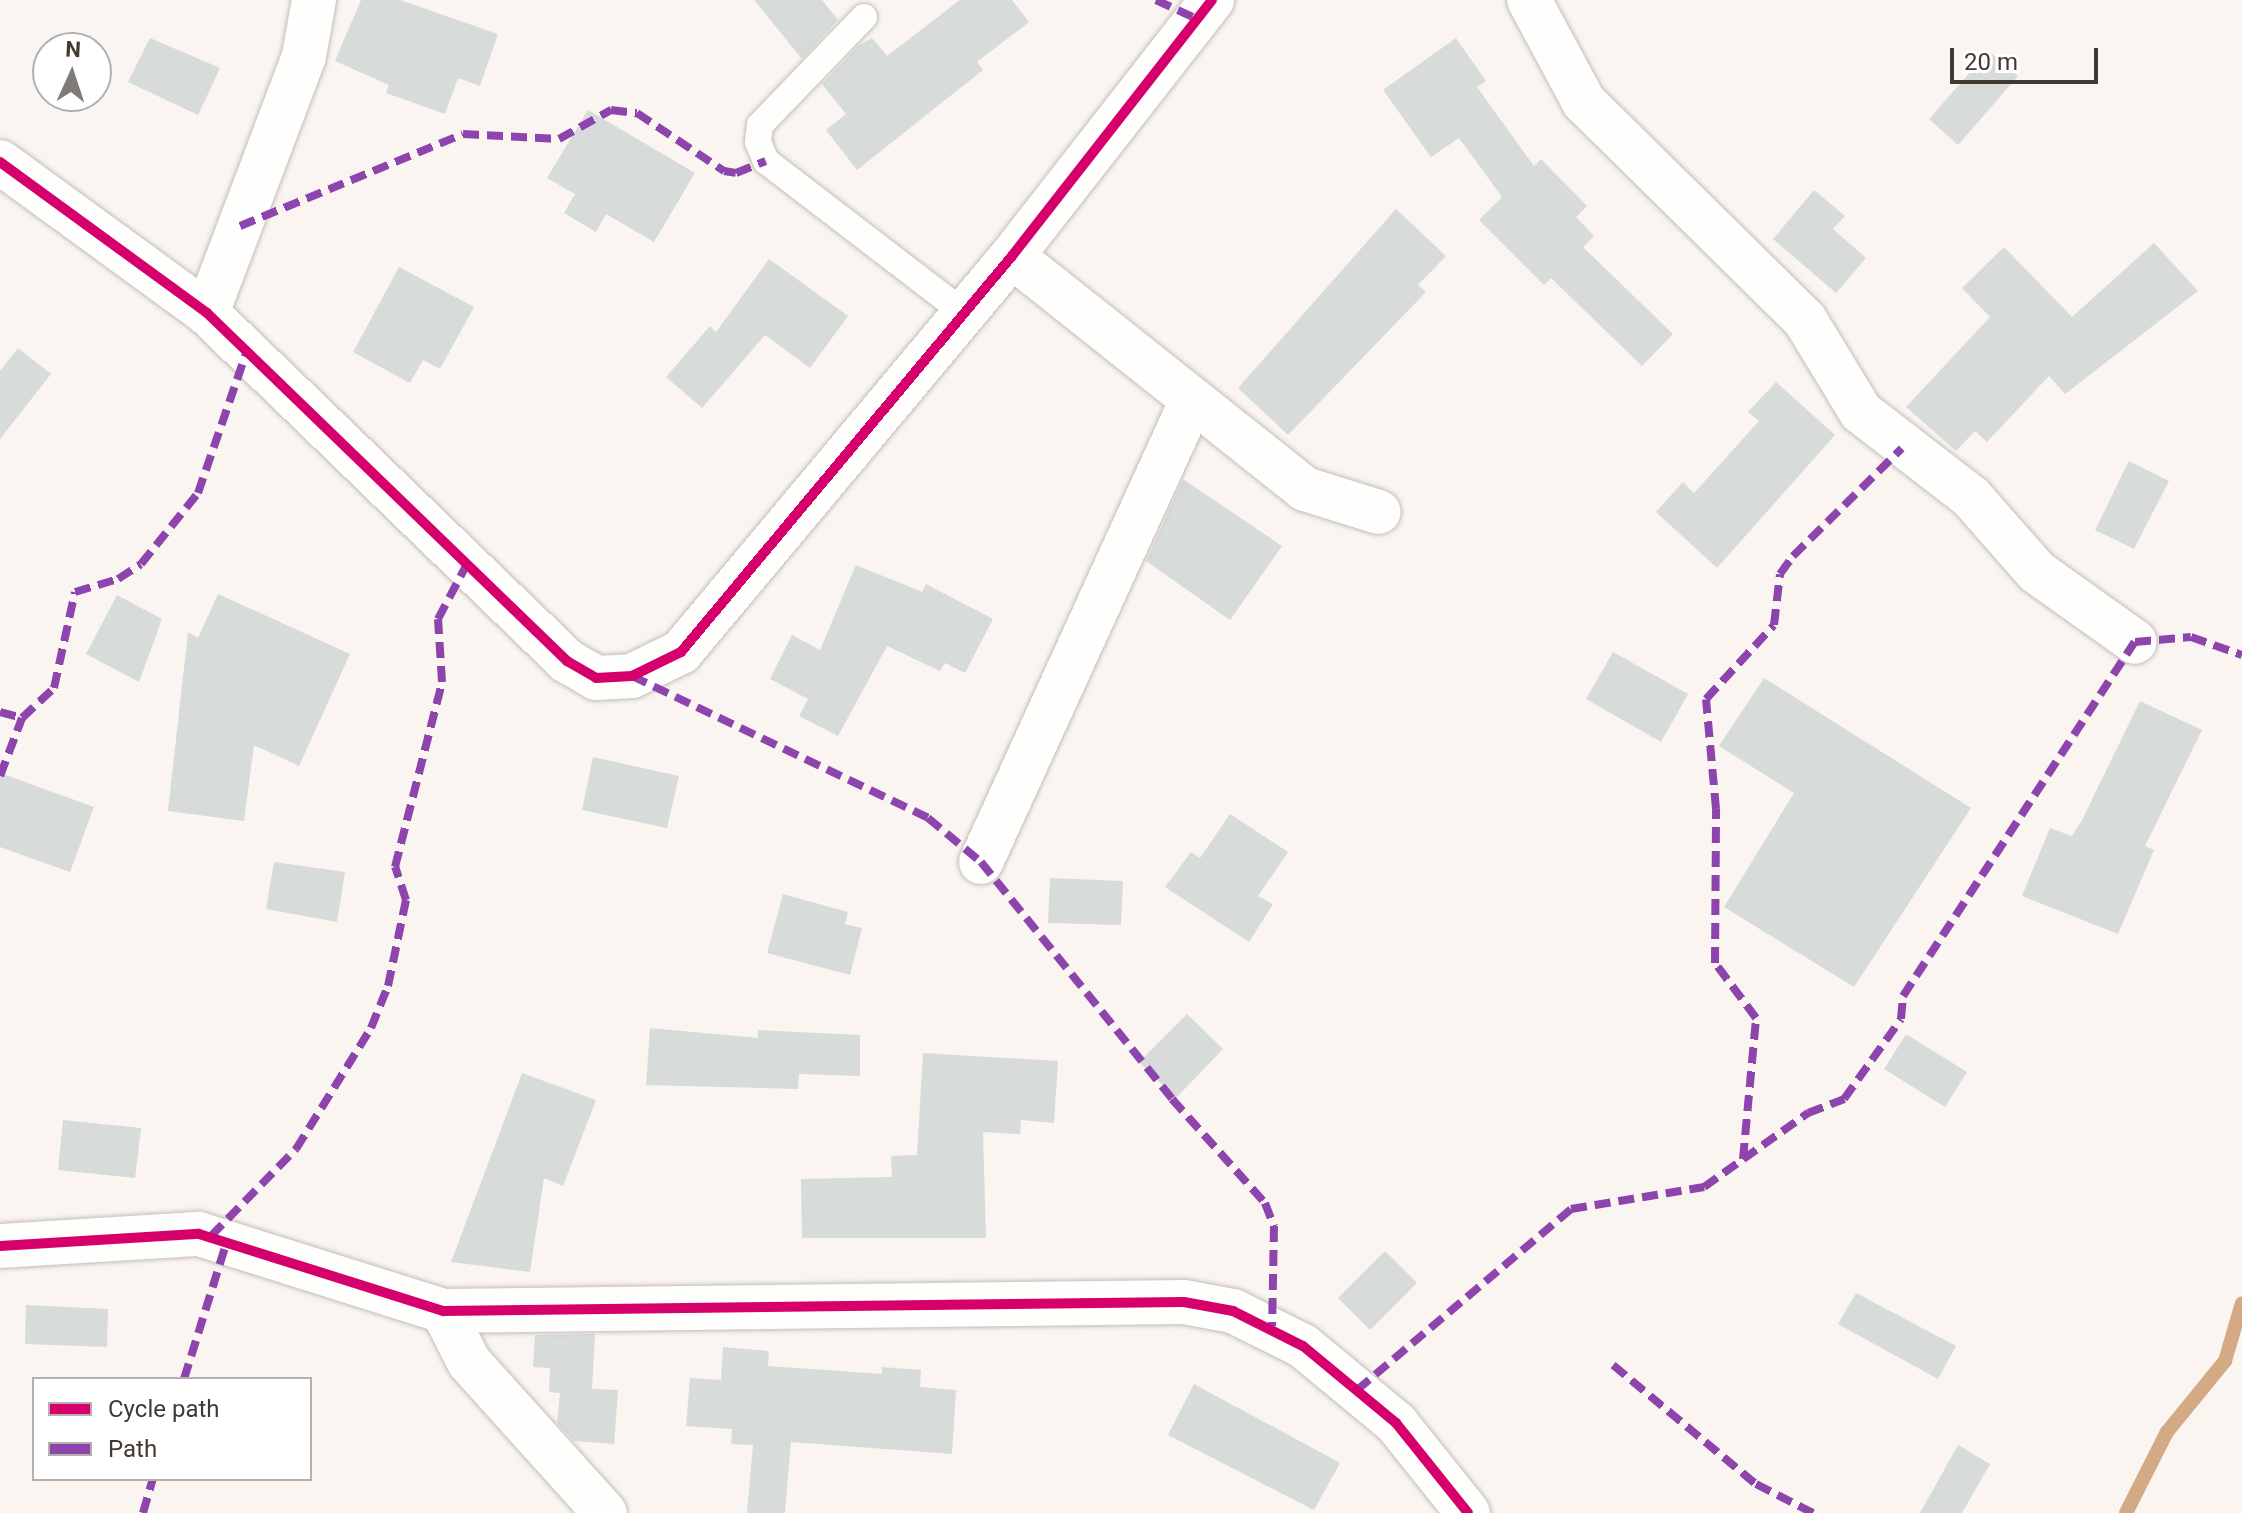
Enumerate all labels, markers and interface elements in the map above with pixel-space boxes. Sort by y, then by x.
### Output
north arrow [32,32,112,112]
scale bar [1954,32,2102,82]
text: N [65,37,82,62]
text: 20 m [1964,48,2018,76]
legend [32,1377,312,1481]
text: Cycle path [108,1395,220,1423]
text: Path [108,1435,157,1463]

